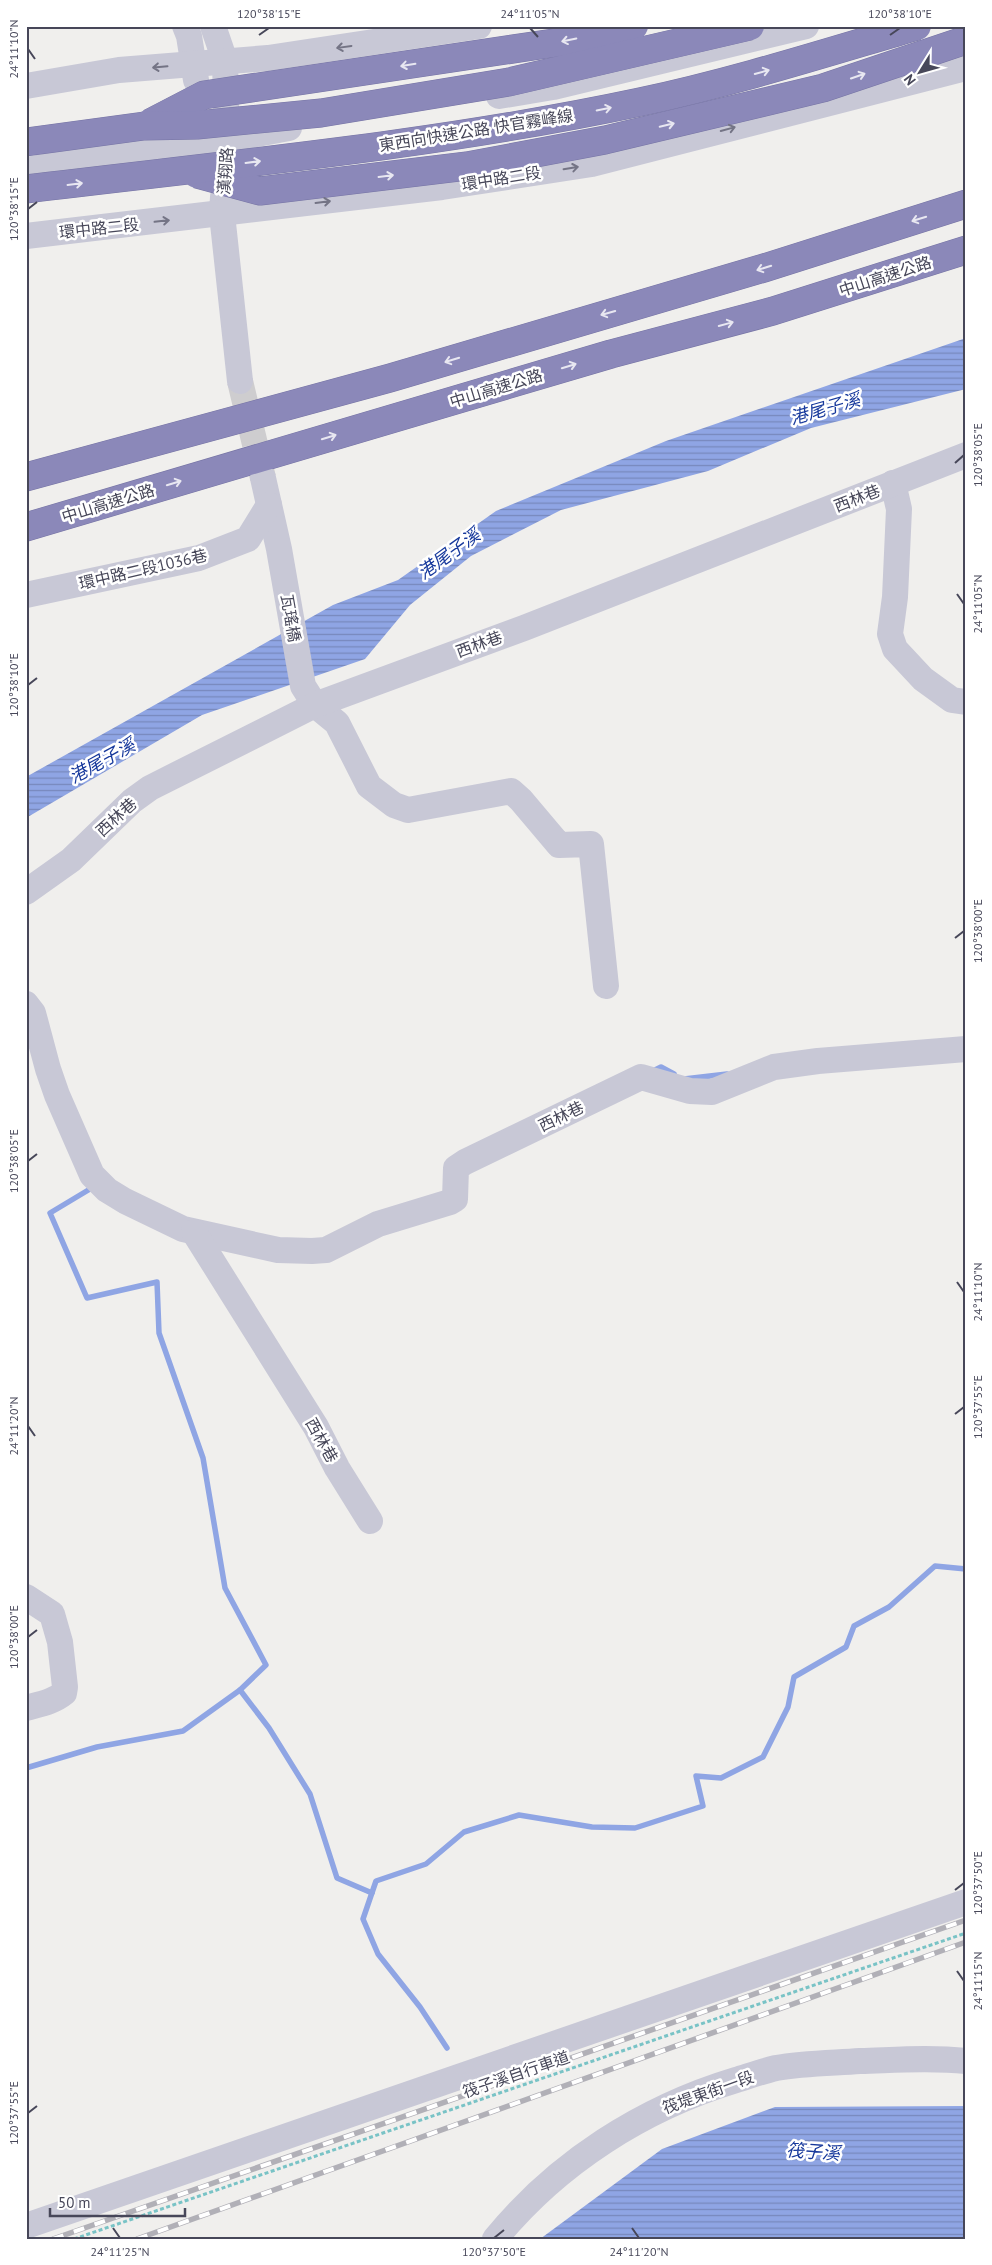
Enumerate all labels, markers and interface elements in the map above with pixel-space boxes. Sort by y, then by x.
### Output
text: 120°38'15"E [237,6,301,21]
text: 24°11'05"N [500,6,560,21]
text: 120°38'10"E [868,6,932,21]
text: 24°11'10"N [6,19,21,79]
one-way arrow [561,36,577,46]
one-way arrow [337,42,353,52]
north arrow [894,48,944,98]
one-way arrow [401,60,417,70]
one-way arrow [152,62,168,72]
one-way arrow [754,66,770,76]
one-way arrow [850,71,866,81]
text: N [900,71,920,89]
one-way arrow [596,103,612,113]
street label: 東西向快速公路 快官霧峰線 [378,105,574,155]
one-way arrow [658,120,674,129]
one-way arrow [720,124,736,133]
street label: 漢翔路 [213,146,237,196]
one-way arrow [245,157,261,167]
street label: 環中路二段 [460,162,542,194]
one-way arrow [562,162,578,172]
one-way arrow [378,171,394,181]
text: 120°38'15"E [6,177,21,241]
one-way arrow [66,178,82,188]
one-way arrow [315,197,331,207]
street label: 環中路二段 [58,214,140,242]
one-way arrow [912,215,928,224]
one-way arrow [153,216,169,226]
street label: 中山高速公路 [836,252,934,300]
one-way arrow [757,263,773,273]
one-way arrow [601,309,617,319]
one-way arrow [717,318,733,328]
one-way arrow [445,355,461,365]
one-way arrow [561,361,577,371]
street label: 中山高速公路 [447,364,545,412]
water label: 港尾子溪 [787,387,866,429]
text: 120°38'05"E [970,423,985,487]
one-way arrow [321,432,337,442]
one-way arrow [165,478,181,488]
street label: 中山高速公路 [59,479,157,527]
street label: 西林巷 [831,480,883,516]
water label: 港尾子溪 [413,521,487,584]
street label: 環中路二段1036巷 [77,545,209,593]
text: 24°11'05"N [970,574,985,634]
street label: 瓦瑤橋 [277,593,305,643]
street label: 西林巷 [453,626,505,662]
text: 120°38'10"E [6,653,21,717]
water label: 港尾子溪 [65,732,141,788]
street label: 西林巷 [91,794,141,840]
text: 120°38'00"E [970,899,985,963]
street label: 西林巷 [535,1096,587,1136]
text: 120°38'05"E [6,1129,21,1193]
text: 24°11'10"N [970,1262,985,1322]
text: 120°37'55"E [970,1375,985,1439]
text: 24°11'20"N [6,1396,21,1456]
street label: 西林巷 [302,1414,342,1466]
text: 120°38'00"E [6,1605,21,1669]
text: 120°37'50"E [970,1851,985,1915]
text: 24°11'15"N [970,1951,985,2011]
street label: 筏子溪自行車道 [460,2046,572,2102]
street label: 筏堤東街一段 [659,2066,757,2118]
text: 120°37'55"E [6,2081,21,2145]
water label: 筏子溪 [785,2138,844,2165]
scale bar [50,2185,185,2217]
text: 50 m [58,2193,91,2212]
text: 24°11'25"N [90,2244,150,2259]
text: 120°37'50"E [462,2244,526,2259]
text: 24°11'20"N [609,2244,669,2259]

